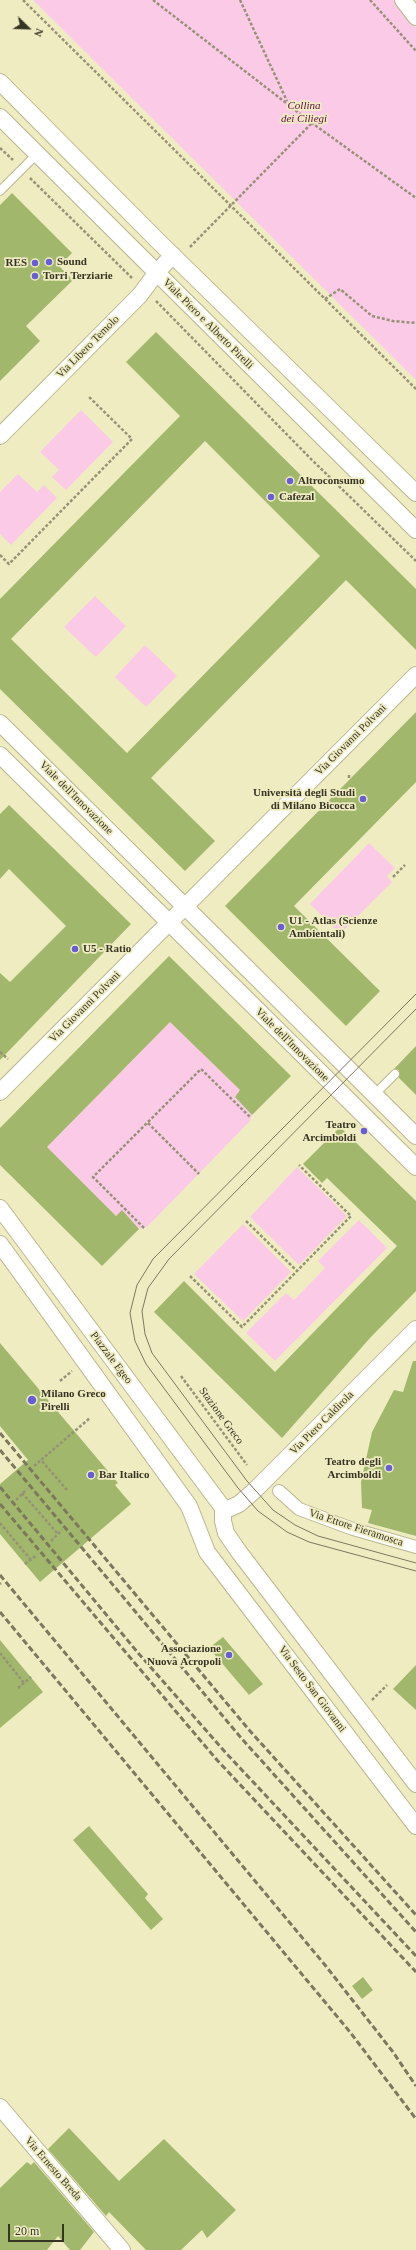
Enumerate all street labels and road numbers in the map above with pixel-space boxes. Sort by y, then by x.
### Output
street label: Viale Piero e Alberto Pirelli [160,276,256,372]
street label: Via Libero Temolo [54,313,122,381]
street label: Via Giovanni Polvani [313,702,389,778]
street label: Viale dell'Innovazione [36,758,116,838]
street label: Via Giovanni Polvani [47,969,123,1045]
street label: Viale dell'Innovazione [252,1005,332,1085]
street label: Piazzale Egeo [87,1329,135,1387]
street label: Stazione Greco [196,1385,246,1447]
street label: Via Piero Caldirola [287,1388,357,1458]
street label: Via Ettore Fieramosca [307,1507,405,1549]
street label: Via Sesto San Giovanni [275,1643,349,1735]
street label: Via Ernesto Breda [22,2134,84,2204]

